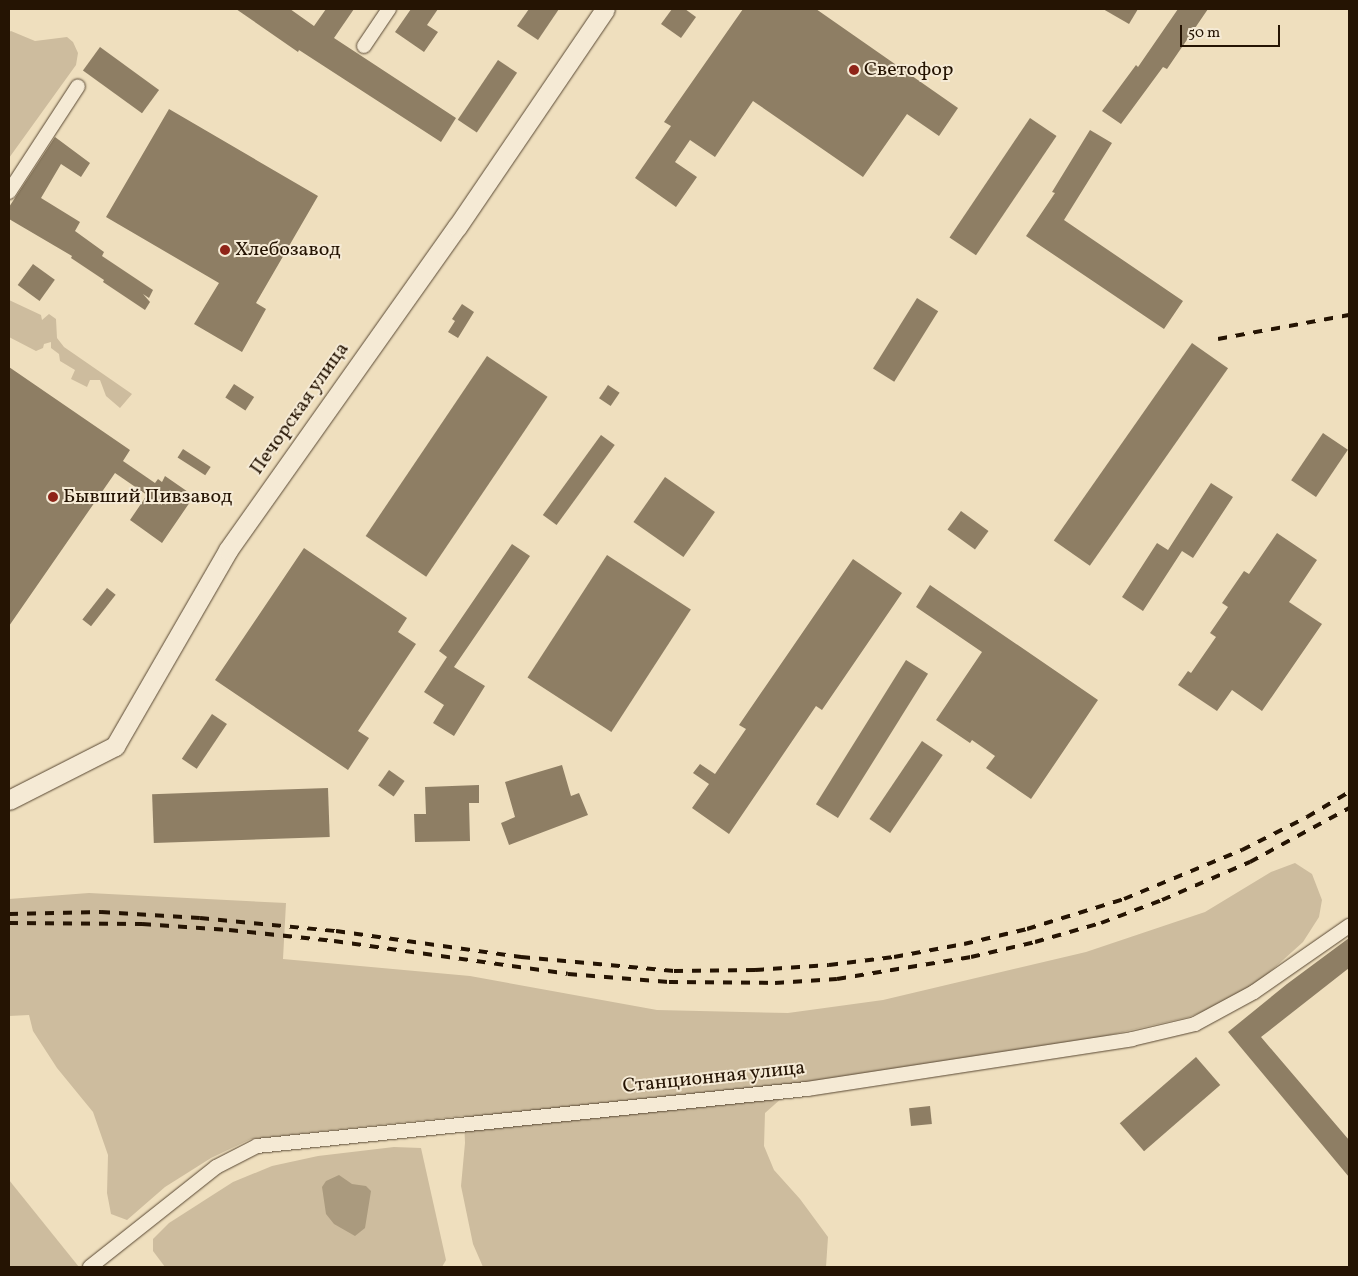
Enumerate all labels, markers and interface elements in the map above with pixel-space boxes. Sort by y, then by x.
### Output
scale bar [1183,15,1283,47]
text: 50 m [1188,23,1220,44]
place label: Светофор [864,58,953,82]
marker: Светофор [848,64,860,76]
place label: Хлебозавод [235,238,341,262]
marker: Хлебозавод [219,244,231,256]
street label: Печорская улица [245,338,355,480]
place label: Бывший Пивзавод [63,485,232,509]
marker: Бывший Пивзавод [47,491,59,503]
street label: Станционная улица [621,1056,807,1100]

